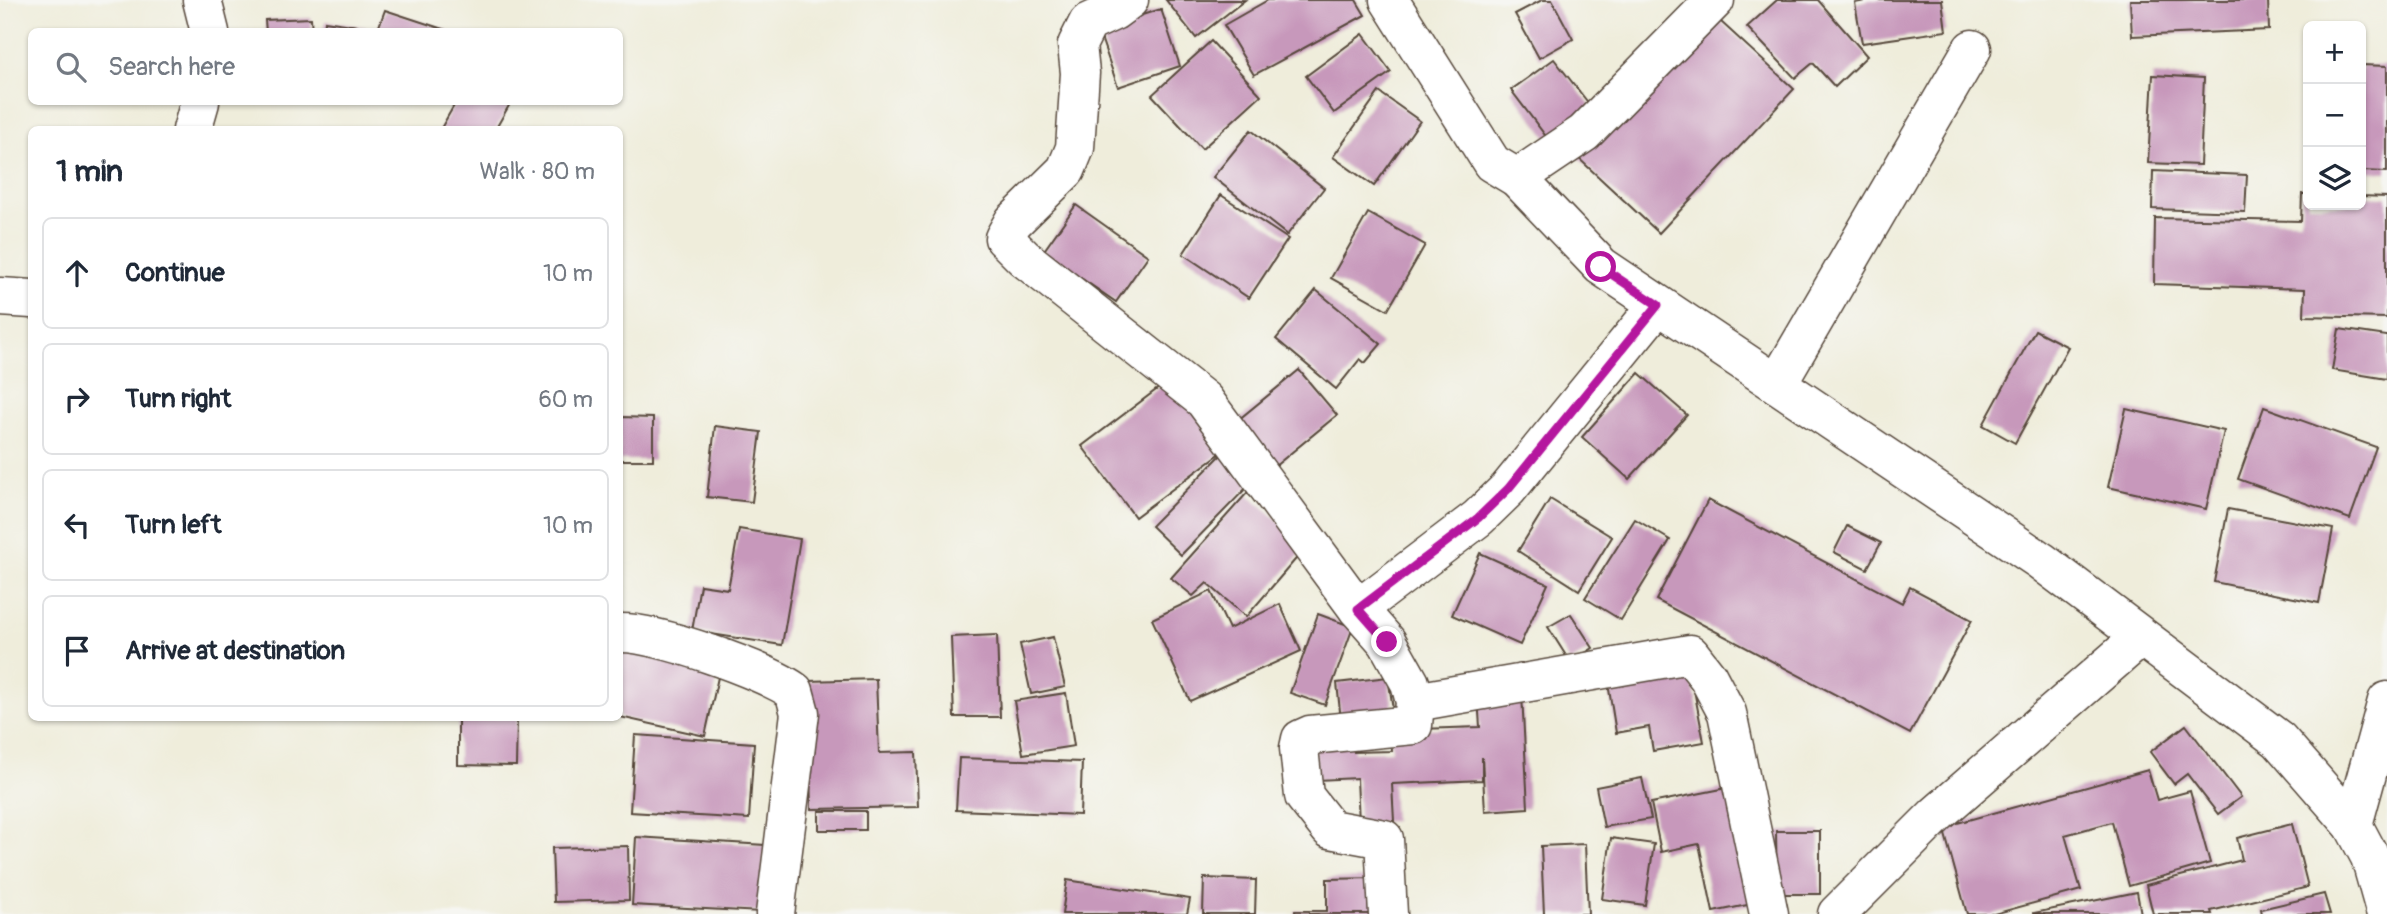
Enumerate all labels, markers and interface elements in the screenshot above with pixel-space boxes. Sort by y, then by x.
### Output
map controls [2303,21,2366,210]
button: + [2303,21,2366,84]
search box [28,28,623,105]
icon: search [52,48,90,86]
text: Search here [108,51,235,83]
button: − [2303,84,2366,147]
button: layers [2303,147,2366,210]
text: 1 min [56,153,123,190]
text: Walk · 80 m [479,157,595,186]
route start [1585,251,1616,282]
icon: ahead [58,254,96,292]
text: Continue [125,257,225,289]
text: 10 m [543,259,593,288]
icon: right [58,380,96,418]
text: Turn right [125,383,231,415]
text: 60 m [538,385,593,414]
icon: left [58,506,96,544]
text: Turn left [125,509,221,541]
text: 10 m [543,511,593,540]
route end [1371,626,1402,657]
icon: arrive [58,632,96,670]
text: Arrive at destination [125,635,345,667]

